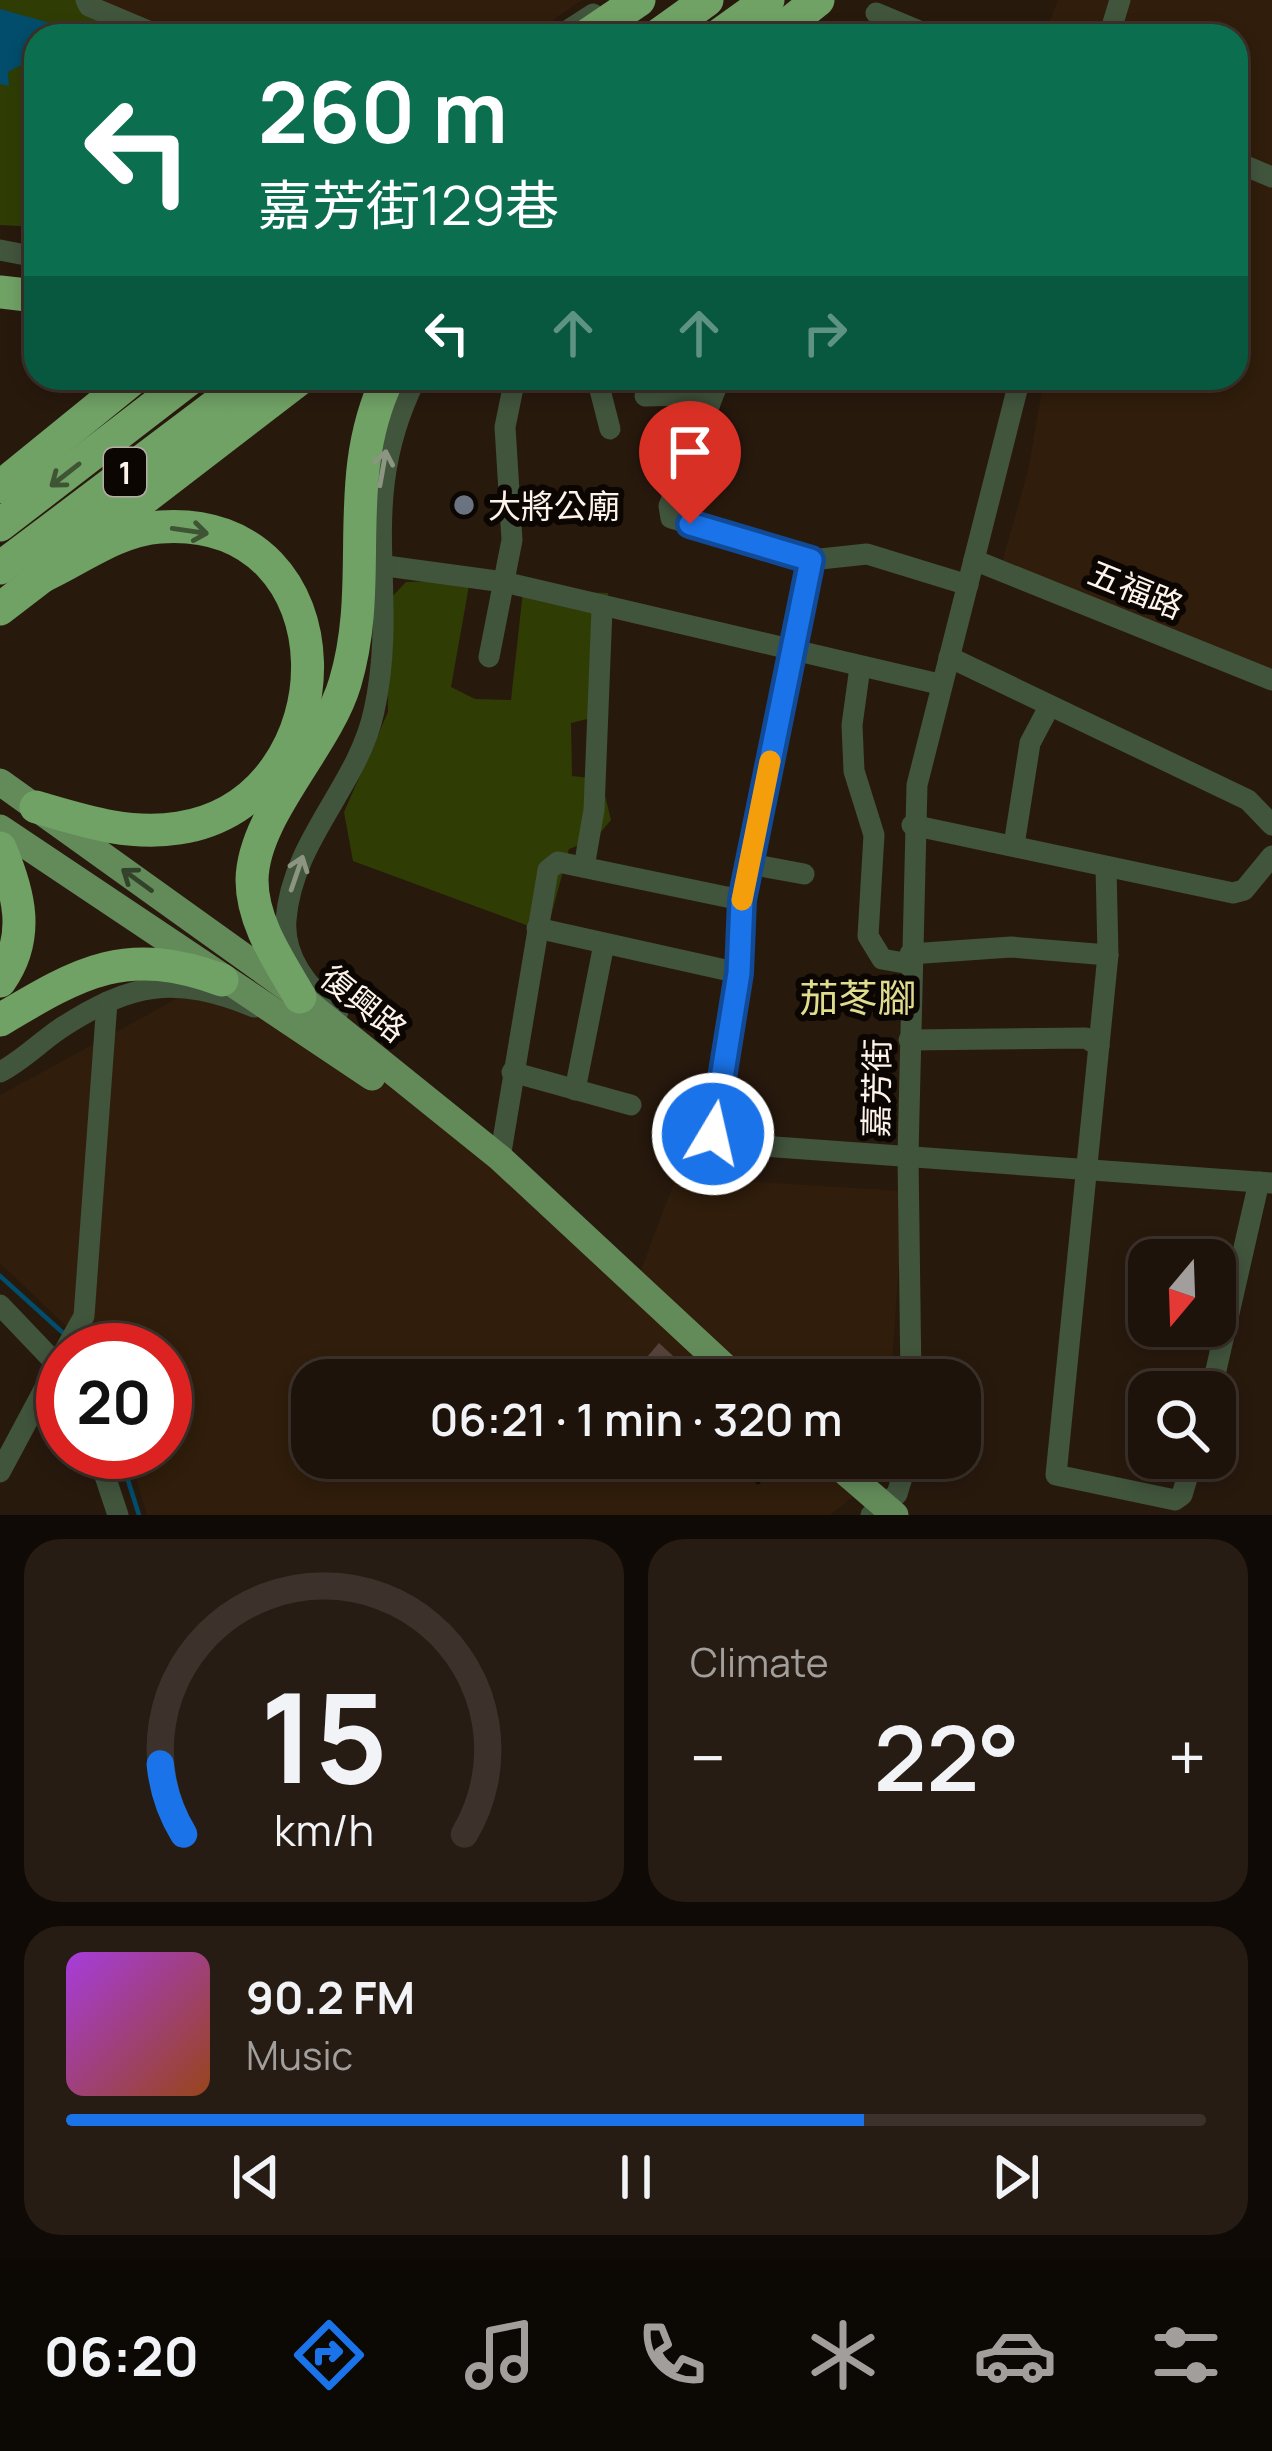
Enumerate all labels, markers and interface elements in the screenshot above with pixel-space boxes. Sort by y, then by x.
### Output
text: 260 m [258,53,508,168]
icon: left [60,72,216,228]
text: 嘉芳街129巷 [258,167,559,241]
icon: left [414,300,480,366]
icon: ahead [540,300,606,366]
icon: ahead [666,300,732,366]
icon: right [792,300,858,366]
pin [639,401,741,524]
icon: arrive [657,419,723,485]
road number: 1 [104,448,146,496]
one-way arrow [373,450,395,489]
one-way arrow [49,461,81,488]
place label: 大將公廟 [488,483,620,528]
marker: 大將公廟 [451,492,477,518]
one-way arrow [170,520,209,543]
street label: 五福路 [1082,550,1190,628]
one-way arrow [288,855,309,892]
one-way arrow [121,867,154,893]
street label: 復興路 [311,954,417,1052]
district label: 茄苳腳 [799,970,917,1024]
street label: 嘉芳街 [853,1038,899,1138]
position arrow [650,1071,776,1197]
north arrow [1128,1239,1236,1347]
map controls [1128,1239,1236,1479]
speed limit sign: 20 [36,1323,192,1479]
button: search [1128,1371,1236,1479]
text: 06:21 · 1 min · 320 m [430,1388,842,1450]
text: Climate [690,1635,829,1689]
text: 15 [260,1650,388,1820]
text: 22° [874,1695,1020,1818]
text: − [690,1712,726,1802]
text: + [1168,1712,1206,1802]
text: km/h [274,1799,374,1858]
text: 90.2 FM [246,1966,415,2028]
text: Music [246,2028,353,2082]
icon: previous [223,2144,289,2210]
icon: pause [603,2144,669,2210]
icon: next [983,2144,1049,2210]
icon: directions [287,2313,371,2397]
icon: music [458,2313,542,2397]
icon: phone [630,2313,714,2397]
icon: climate [801,2313,885,2397]
icon: car [973,2313,1057,2397]
icon: filters [1144,2313,1228,2397]
text: 06:20 [44,2318,199,2392]

